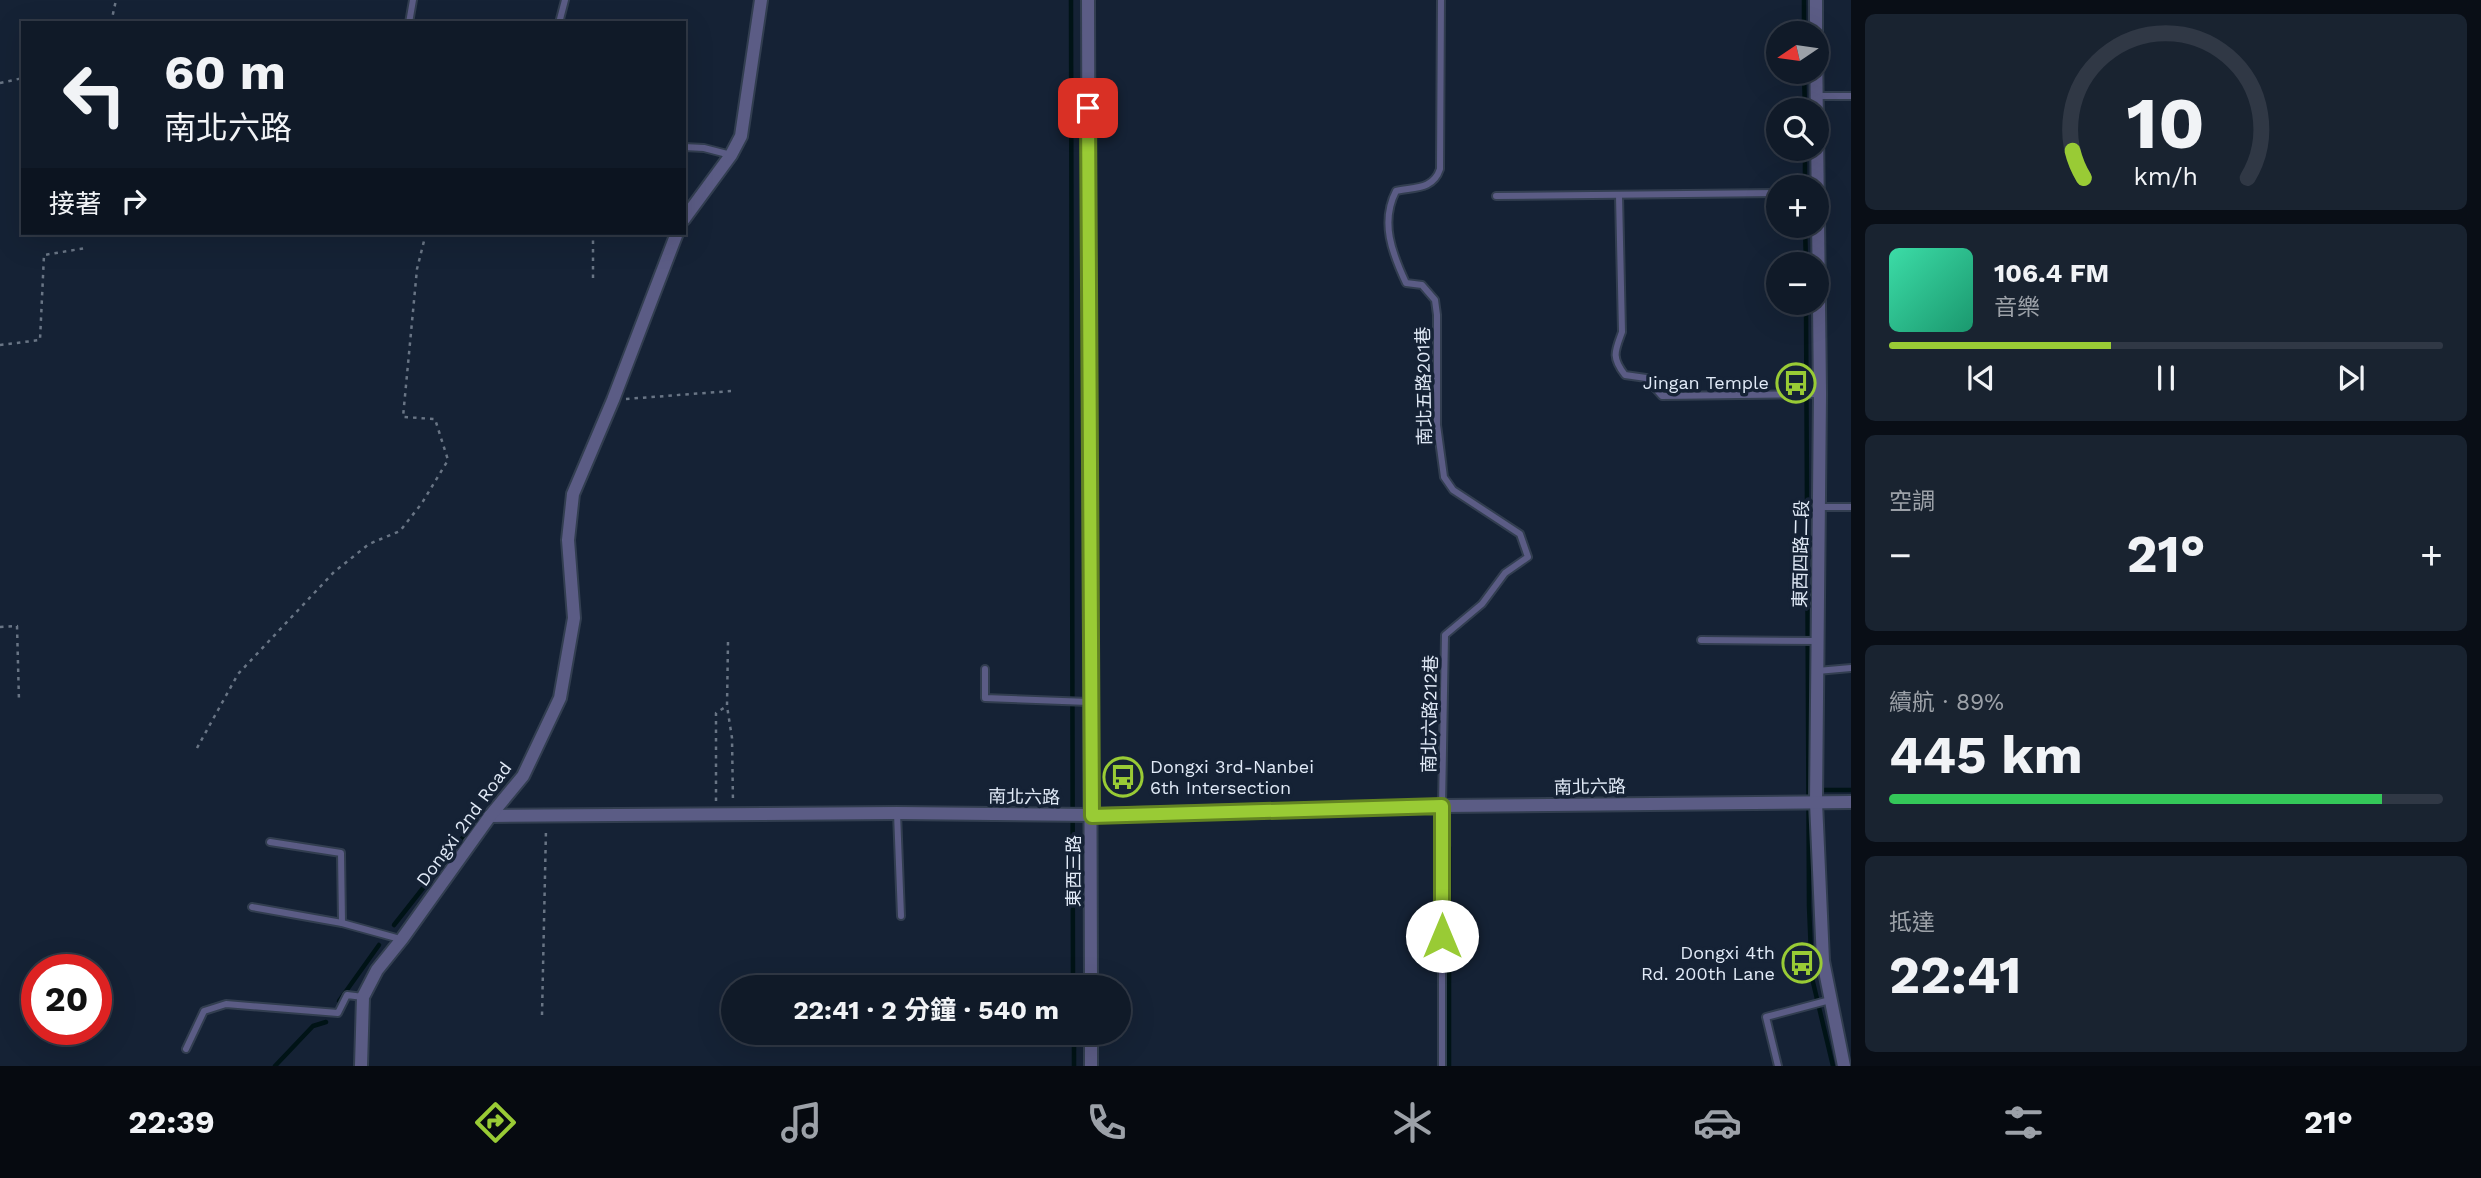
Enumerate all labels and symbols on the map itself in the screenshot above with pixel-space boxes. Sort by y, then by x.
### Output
north arrow [1766,21,1829,84]
pin [1058,78,1118,138]
street label: 南北五路201巷 [1412,326,1435,446]
bus stop icon: Jingan Temple [1775,362,1817,404]
place label: Jingan Temple [1643,372,1769,393]
street label: 東西四路二段 [1789,500,1812,608]
street label: 南北六路212巷 [1418,655,1441,773]
bus stop icon: Dongxi 3rd-Nanbei 6th Intersection [1102,756,1144,798]
place label: Dongxi 3rd-Nanbei 6th Intersection [1150,756,1314,798]
street label: Dongxi 2nd Road [412,758,516,890]
street label: 南北六路 [1554,775,1626,798]
street label: 南北六路 [988,785,1060,808]
street label: 東西三路 [1063,835,1084,907]
position arrow [1405,899,1479,973]
place label: Dongxi 4th Rd. 200th Lane [1641,942,1775,984]
bus stop icon: Dongxi 4th Rd. 200th Lane [1781,942,1823,984]
speed limit sign: 20 [21,954,112,1045]

